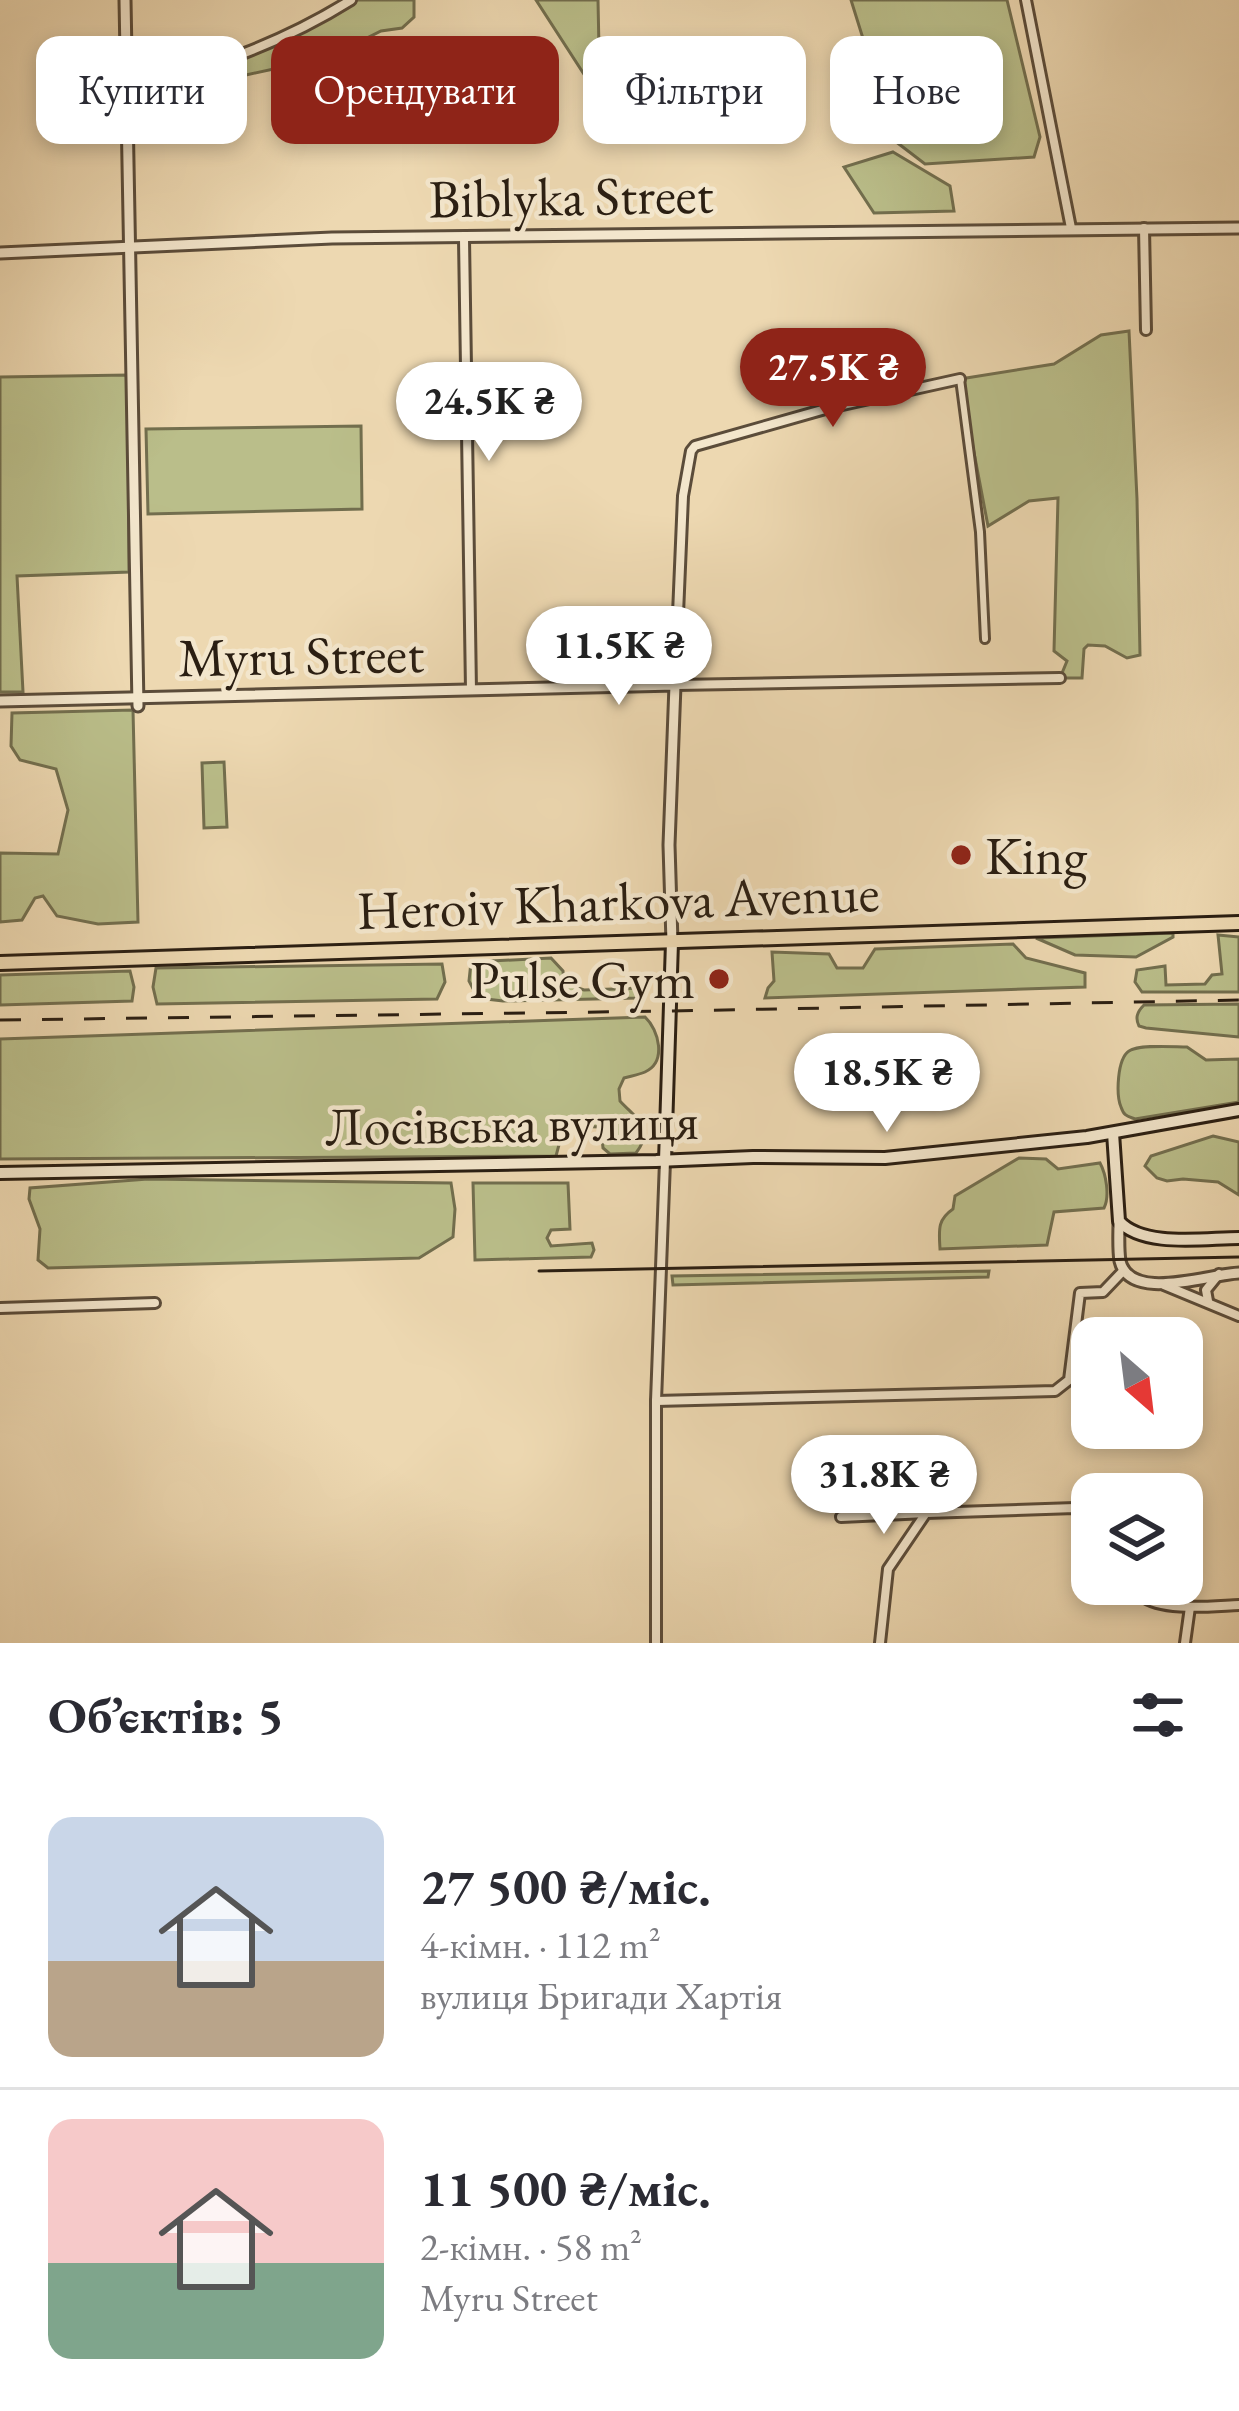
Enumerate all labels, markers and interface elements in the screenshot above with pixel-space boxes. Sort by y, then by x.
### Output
chip: Купити [36,36,247,144]
chip: Орендувати [271,36,559,144]
chip: Фільтри [583,36,806,144]
chip: Нове [830,36,1003,144]
street label: Biblyka Street [428,159,714,233]
pin: 27.5K ₴ [722,328,944,430]
text: 27.5K ₴ [767,341,899,392]
pin: 24.5K ₴ [378,362,600,464]
text: 24.5K ₴ [423,375,555,426]
pin: 11.5K ₴ [508,606,730,708]
street label: Myru Street [177,618,425,692]
text: 11.5K ₴ [553,619,685,670]
place label: King [985,820,1088,890]
marker: King [948,842,974,868]
street label: Heroiv Kharkova Avenue [356,857,880,945]
place label: Pulse Gym [469,944,695,1014]
marker: Pulse Gym [706,966,732,992]
pin: 18.5K ₴ [776,1033,998,1135]
text: 18.5K ₴ [821,1046,953,1097]
street label: Лосівська вулиця [325,1085,699,1161]
north arrow [1071,1317,1203,1449]
map controls [1071,1317,1203,1605]
pin: 31.8K ₴ [773,1435,995,1537]
text: 31.8K ₴ [818,1448,950,1499]
button: layers [1071,1473,1203,1605]
text: Об’єктів: 5 [48,1682,284,1748]
icon: filters [1125,1682,1191,1748]
text: 27 500 ₴/міс. [420,1853,711,1919]
icon: home [144,1865,288,2009]
text: 4-кімн. · 112 m² [420,1919,661,1970]
text: вулиця Бригади Хартія [420,1970,782,2021]
text: 11 500 ₴/міс. [420,2155,711,2221]
icon: home [144,2167,288,2311]
text: 2-кімн. · 58 m² [420,2221,642,2272]
text: Myru Street [420,2272,598,2323]

